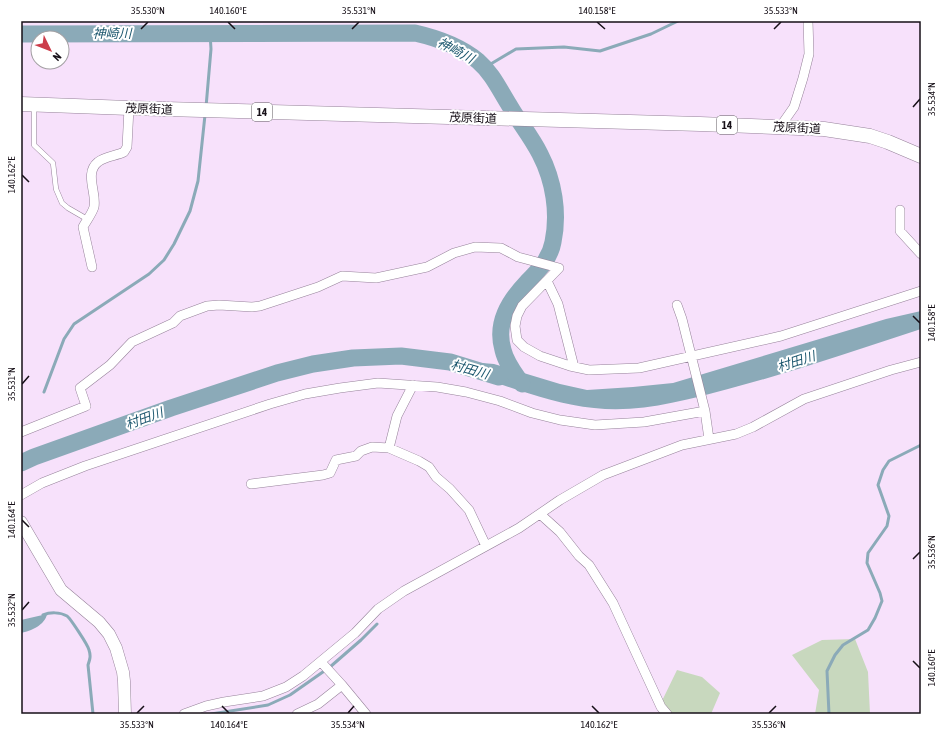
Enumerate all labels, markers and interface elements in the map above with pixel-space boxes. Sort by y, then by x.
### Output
text: 35.530°N [131,5,165,16]
text: 140.160°E [210,5,247,16]
text: 35.531°N [342,5,376,16]
text: 140.158°E [579,5,616,16]
text: 35.533°N [764,5,798,16]
water label: 神崎川 [92,26,133,41]
north arrow [30,30,70,70]
water label: 神崎川 [435,35,478,67]
text: N [51,50,64,63]
text: 35.534°N [926,82,937,116]
street label: 茂原街道 [125,101,173,117]
road number: 14 [252,103,272,121]
street label: 茂原街道 [449,110,497,126]
road number: 14 [717,116,737,134]
street label: 茂原街道 [773,120,821,136]
text: 140.162°E [6,156,17,194]
text: 140.158°E [926,304,937,342]
water label: 村田川 [775,348,819,375]
water label: 村田川 [449,357,493,383]
text: 35.531°N [6,367,17,401]
water label: 村田川 [123,404,167,432]
text: 140.164°E [6,501,17,539]
text: 35.536°N [926,535,937,569]
text: 35.532°N [6,593,17,627]
text: 140.160°E [926,649,937,687]
text: 35.533°N [120,719,154,730]
text: 140.164°E [211,719,248,730]
text: 35.534°N [331,719,365,730]
text: 140.162°E [581,719,618,730]
text: 35.536°N [752,719,786,730]

